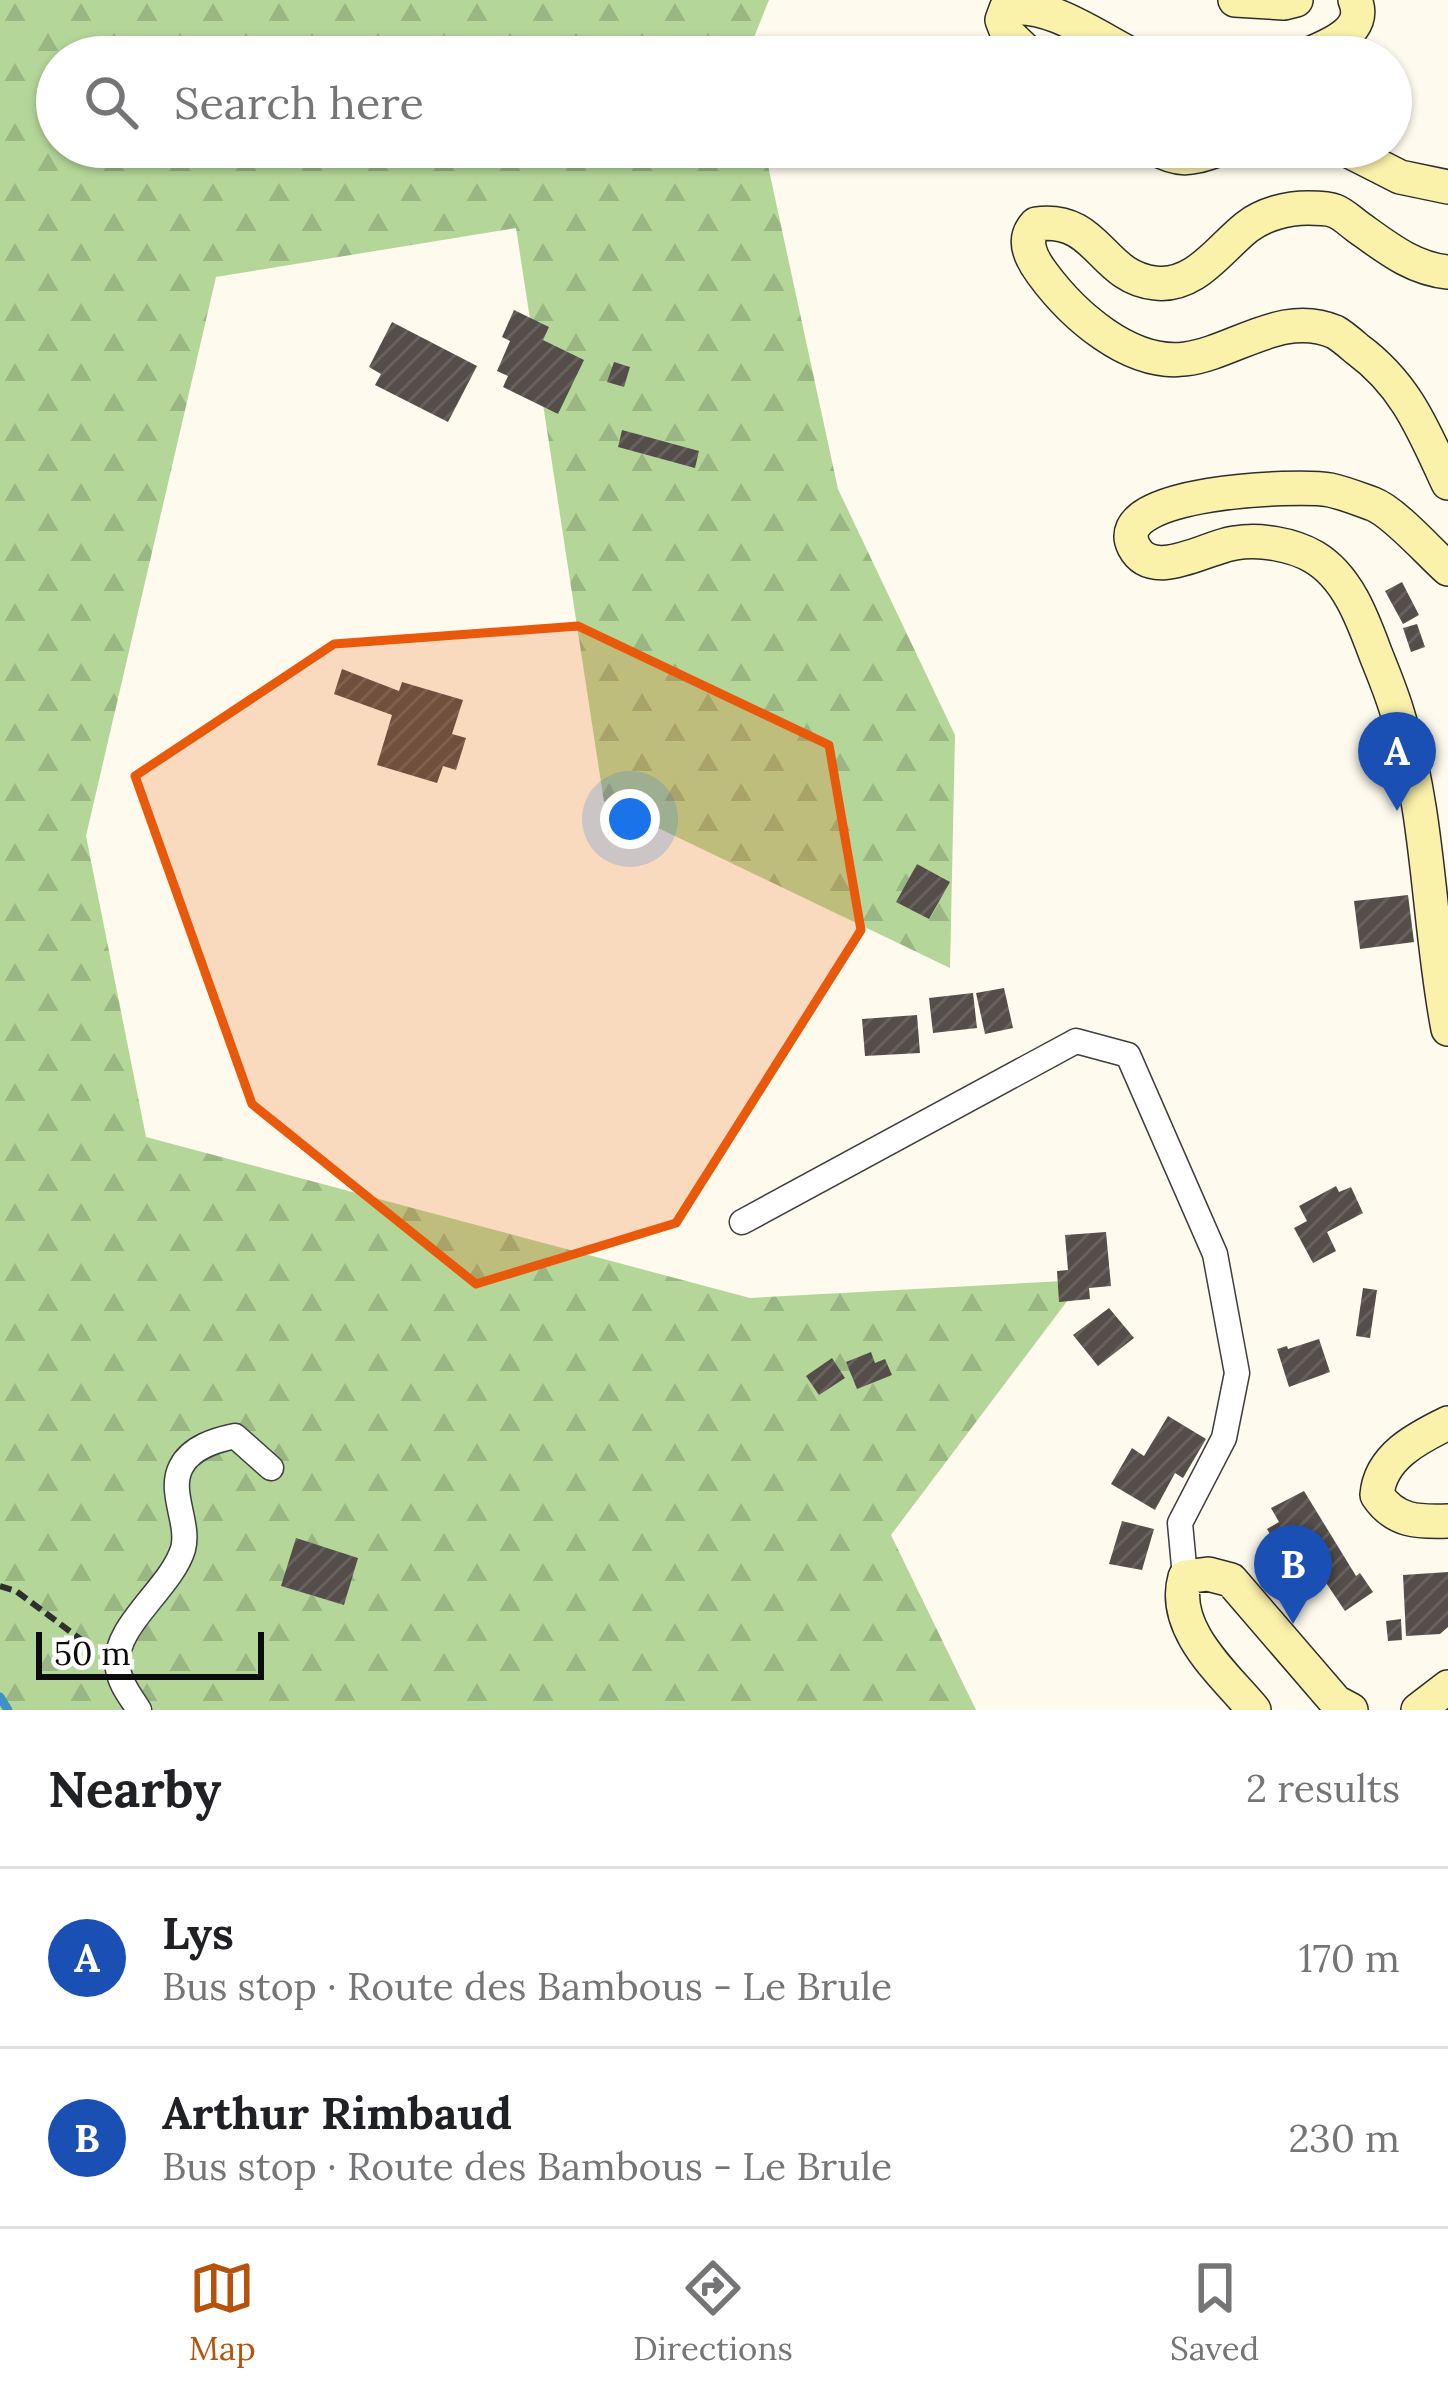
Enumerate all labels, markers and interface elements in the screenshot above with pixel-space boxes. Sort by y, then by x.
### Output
search box [36,36,1412,168]
icon: search [78,69,144,135]
text: Search here [174,74,424,131]
pin: A [1358,712,1436,811]
your location [600,789,660,849]
pin: B [1254,1525,1332,1624]
scale bar [36,1626,264,1679]
text: 50 m [54,1632,131,1674]
text: Nearby [48,1756,221,1821]
text: 2 results [1246,1763,1400,1813]
text: Lys [162,1904,234,1961]
text: A [74,1933,100,1983]
text: 170 m [1298,1933,1400,1983]
text: Bus stop · Route des Bambous - Le Brule [162,1961,892,2011]
text: Arthur Rimbaud [162,2084,512,2141]
text: B [74,2113,100,2163]
text: 230 m [1289,2113,1400,2163]
text: Bus stop · Route des Bambous - Le Brule [162,2141,892,2191]
tab: Map [189,2255,256,2369]
tab: Directions [633,2255,793,2369]
tab: Saved [1170,2255,1259,2369]

